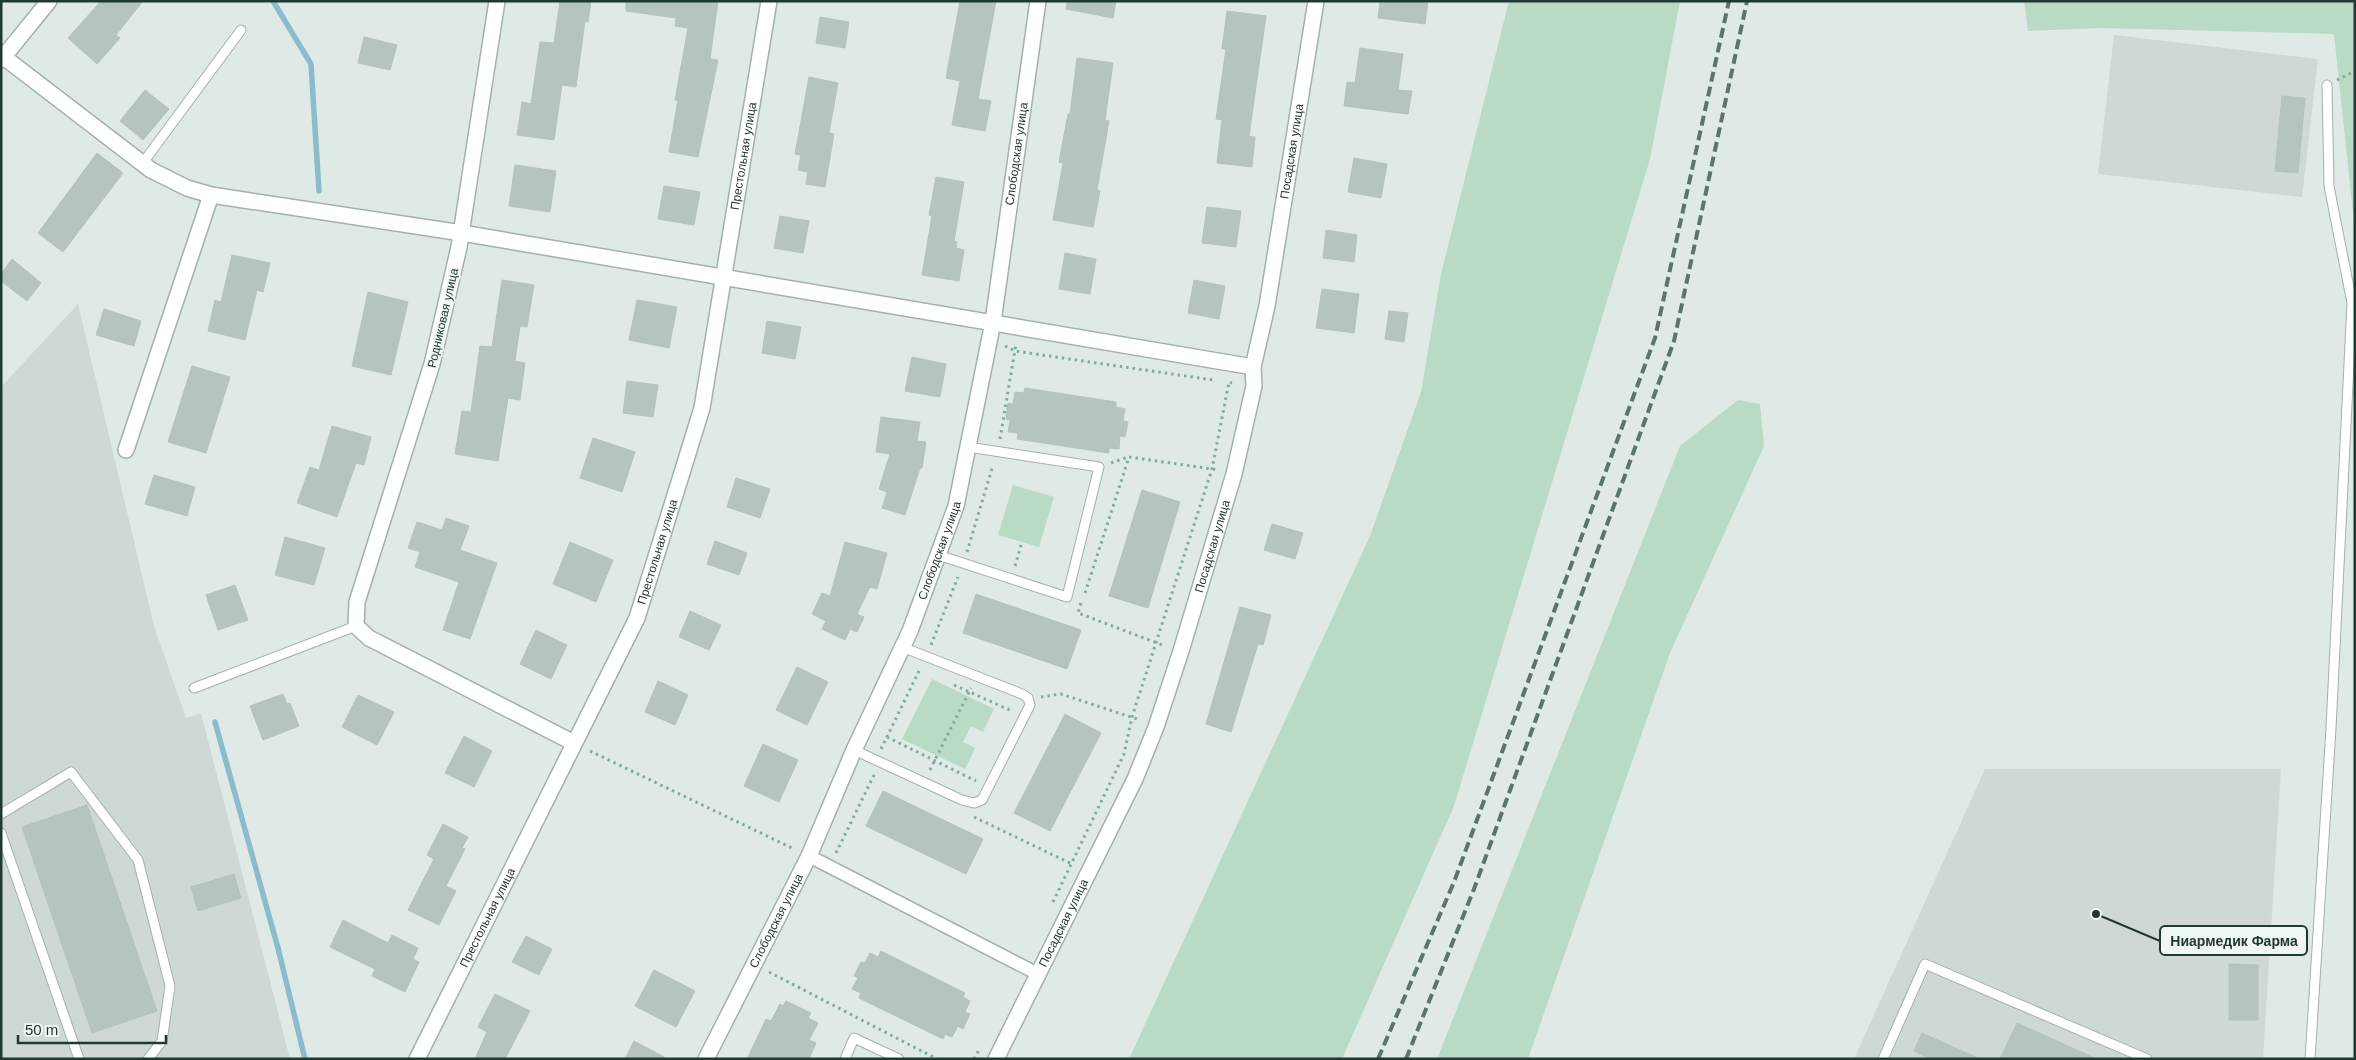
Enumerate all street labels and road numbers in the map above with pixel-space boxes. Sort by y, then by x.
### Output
street label: Престольная улица [728,101,759,211]
street label: Слободская улица [1002,101,1031,206]
street label: Посадская улица [1277,102,1306,200]
street label: Родниковая улица [425,266,461,369]
street label: Престольная улица [635,497,680,606]
street label: Посадская улица [1192,498,1233,594]
street label: Слободская улица [915,500,964,602]
street label: Престольная улица [457,865,518,970]
street label: Слободская улица [746,871,806,970]
street label: Посадская улица [1036,876,1091,969]

